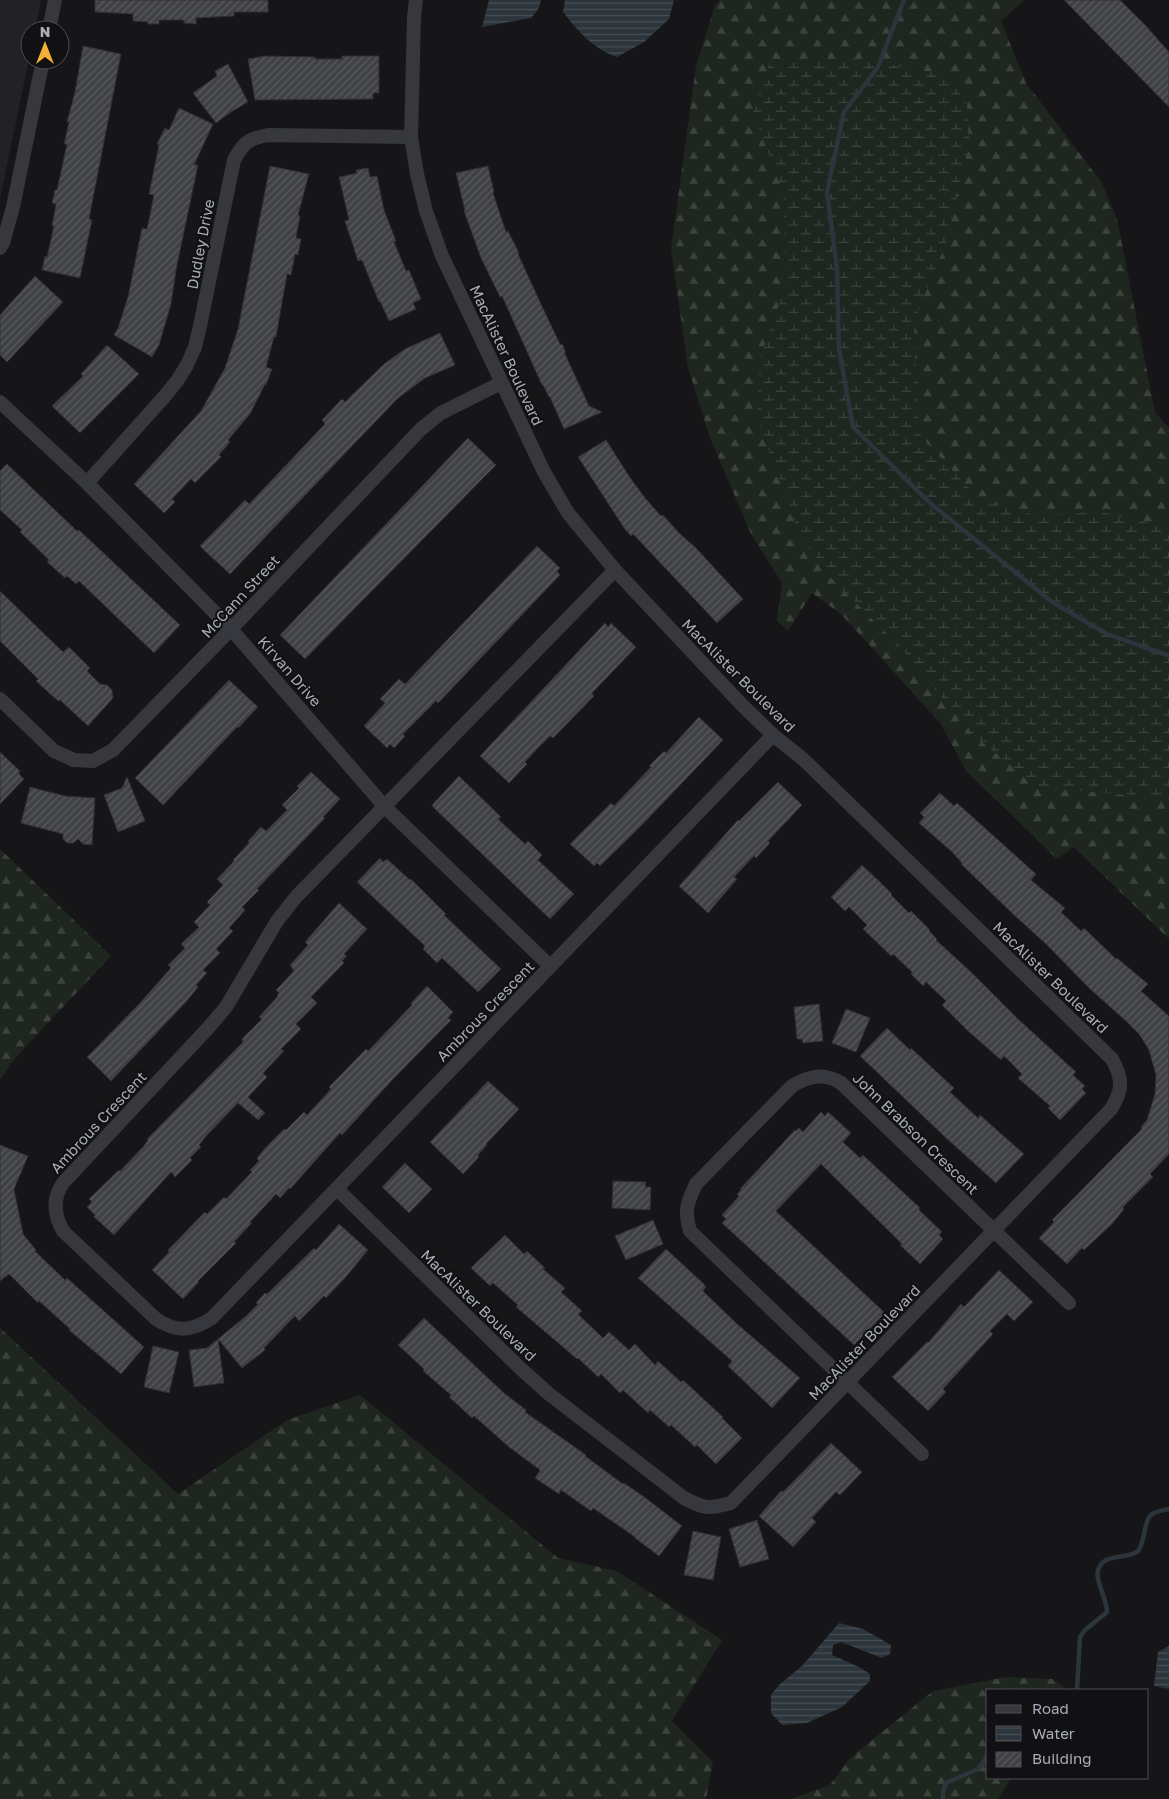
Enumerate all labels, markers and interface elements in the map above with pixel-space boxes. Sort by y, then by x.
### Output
north arrow [20,20,70,70]
text: N [40,23,50,40]
street label: Dudley Drive [182,197,218,290]
street label: MacAlister Boulevard [467,282,547,428]
street label: McCann Street [197,551,283,641]
street label: MacAlister Boulevard [679,615,799,735]
street label: Kirvan Drive [255,632,326,710]
street label: MacAlister Boulevard [990,917,1112,1037]
street label: Ambrous Crescent [432,957,538,1065]
street label: Ambrous Crescent [46,1067,150,1177]
street label: John Brabson Crescent [850,1068,982,1198]
street label: MacAlister Boulevard [418,1245,540,1365]
street label: MacAlister Boulevard [804,1281,924,1403]
legend [986,1689,1149,1779]
text: Road [1032,1699,1069,1717]
text: Water [1032,1724,1075,1742]
text: Building [1032,1749,1092,1767]

